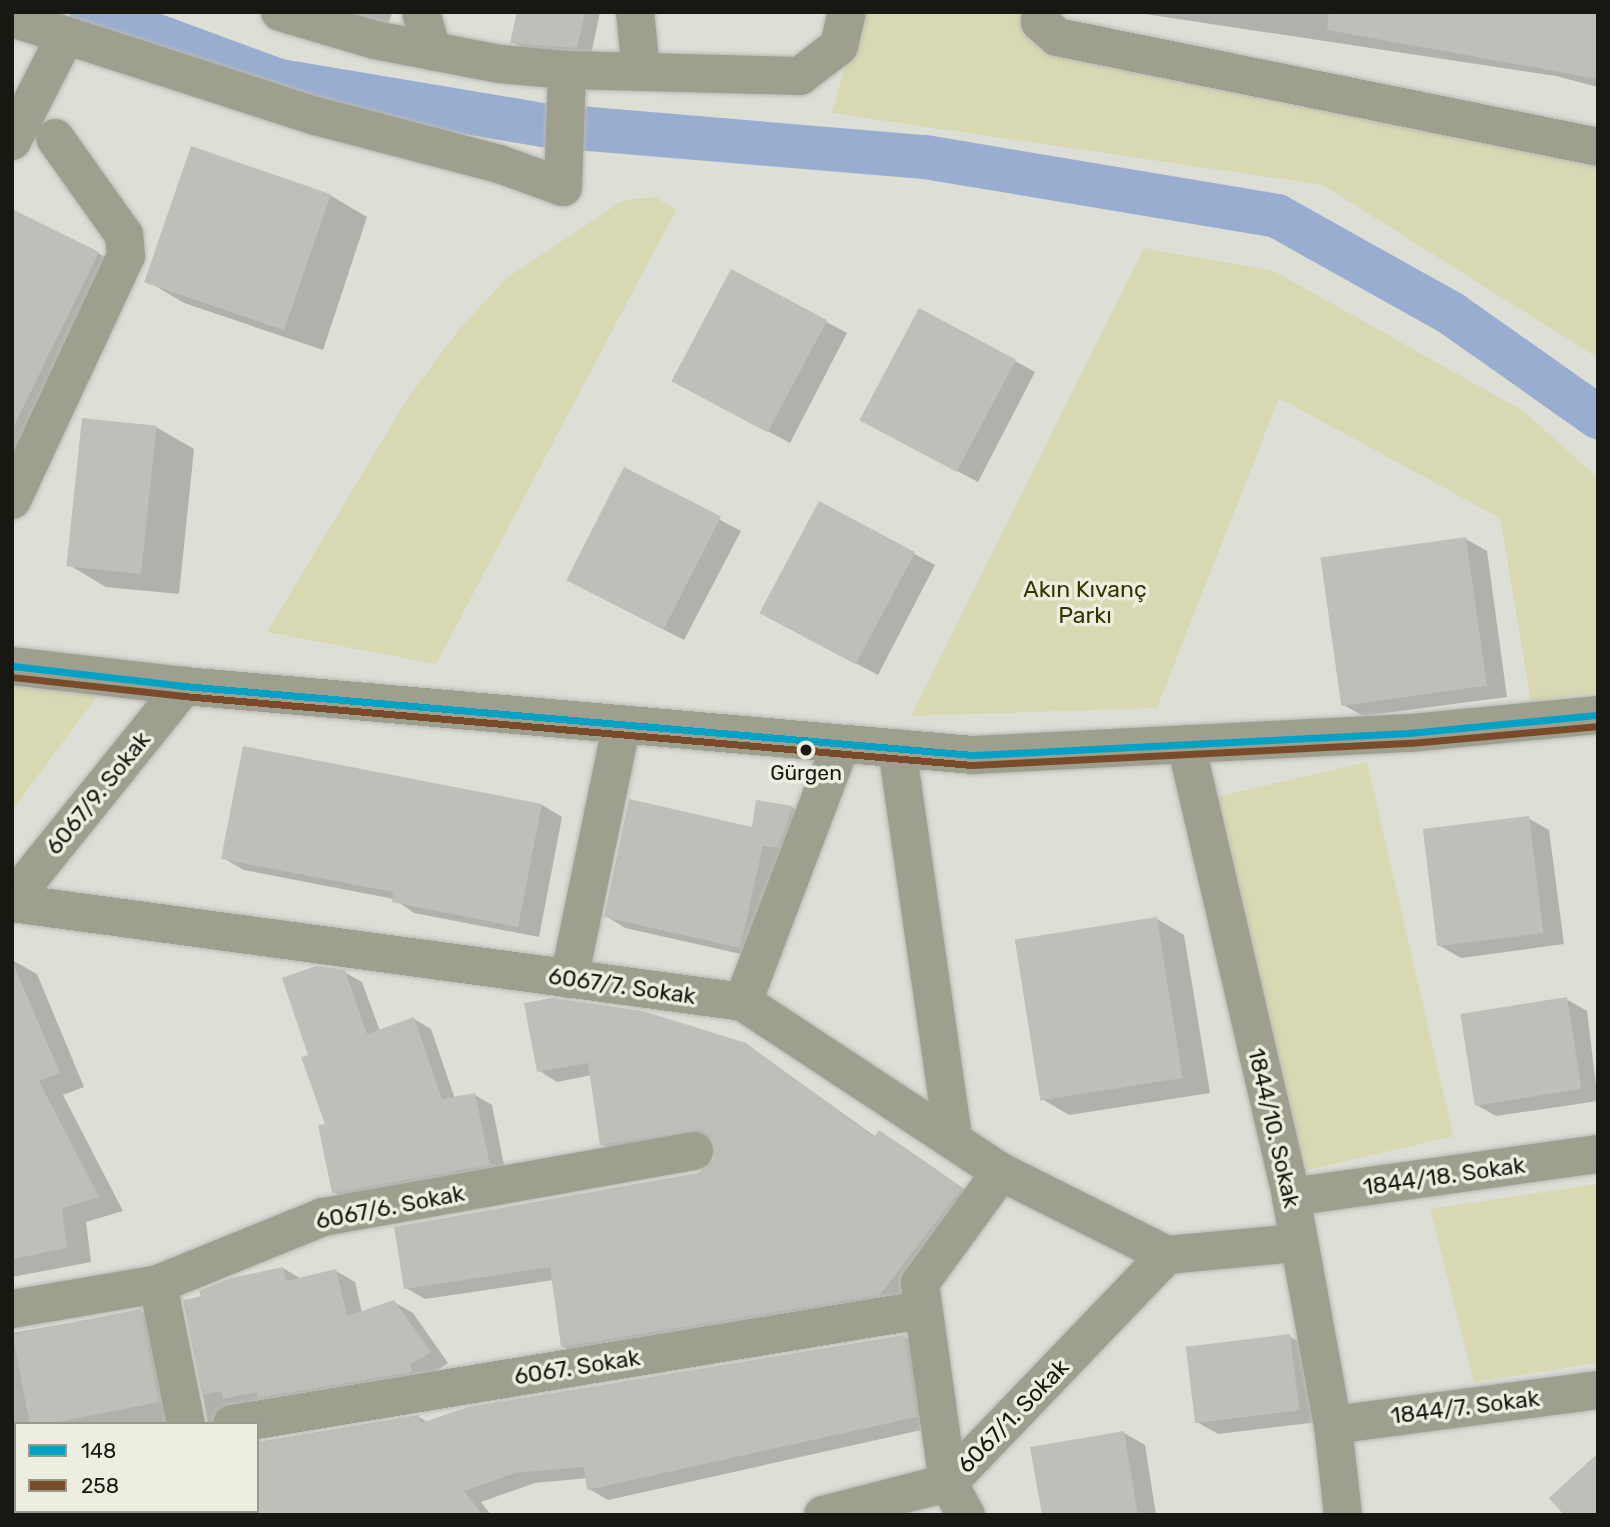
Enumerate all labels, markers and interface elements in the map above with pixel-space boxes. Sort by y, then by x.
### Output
park label: Akın Kıvanç Parkı [1023,575,1147,629]
street label: 6067/9. Sokak [40,726,156,860]
marker: Gürgen [799,743,813,757]
place label: Gürgen [770,760,842,786]
street label: 6067/7. Sokak [547,962,697,1010]
street label: 1844/10. Sokak [1242,1045,1306,1211]
street label: 1844/18. Sokak [1361,1151,1527,1201]
street label: 6067/6. Sokak [313,1179,467,1235]
street label: 6067. Sokak [512,1343,642,1391]
street label: 6067/1. Sokak [952,1353,1074,1479]
street label: 1844/7. Sokak [1389,1384,1541,1430]
legend [14,1422,259,1513]
text: 148 [81,1438,116,1463]
text: 258 [81,1473,119,1498]

